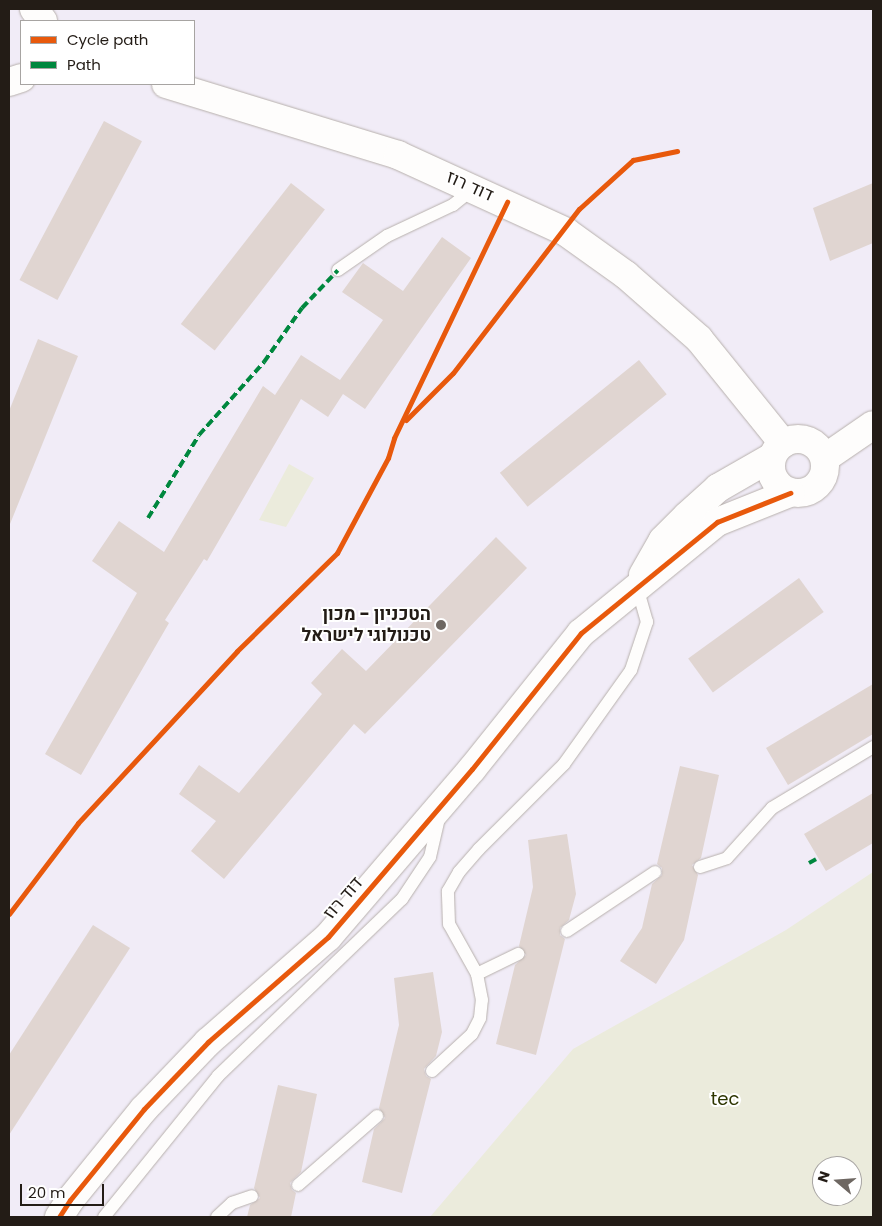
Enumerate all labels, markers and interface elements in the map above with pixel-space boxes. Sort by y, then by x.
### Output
legend [20,20,195,85]
text: Cycle path [67,29,148,50]
text: Path [67,54,101,75]
street label: דוד רוז [443,166,497,206]
place label: הטכניון - מכון טכנולוגי לישראל [301,604,431,646]
marker: הטכניון - מכון טכנולוגי לישראל [435,619,447,631]
street label: דוד רוז [319,872,367,924]
park label: tec [711,1088,739,1110]
north arrow [812,1156,862,1206]
text: N [813,1169,835,1185]
scale bar [22,1174,106,1206]
text: 20 m [28,1182,66,1203]

